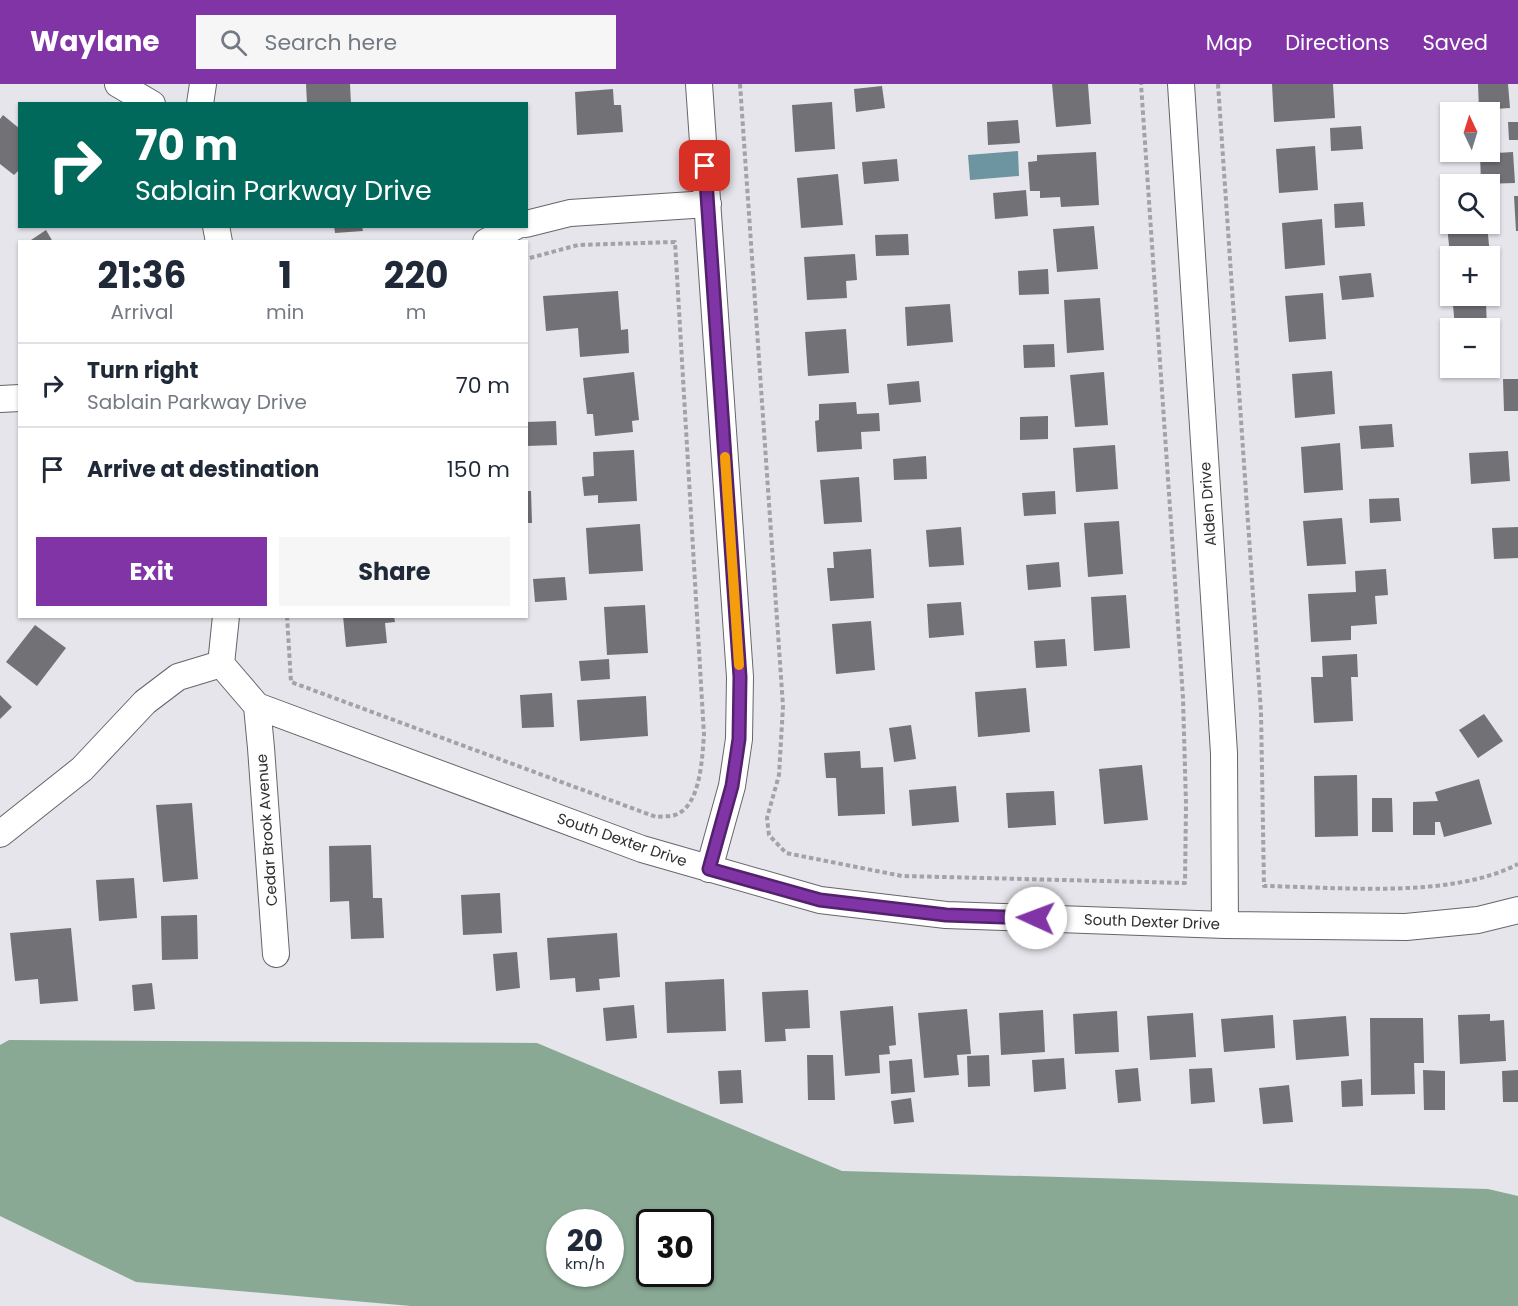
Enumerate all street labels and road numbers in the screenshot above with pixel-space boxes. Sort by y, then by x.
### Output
street label: Alden Drive [1194,461,1221,547]
street label: Cedar Brook Avenue [251,753,282,907]
street label: South Dexter Drive [554,807,690,872]
street label: South Dexter Drive [1084,909,1220,934]

